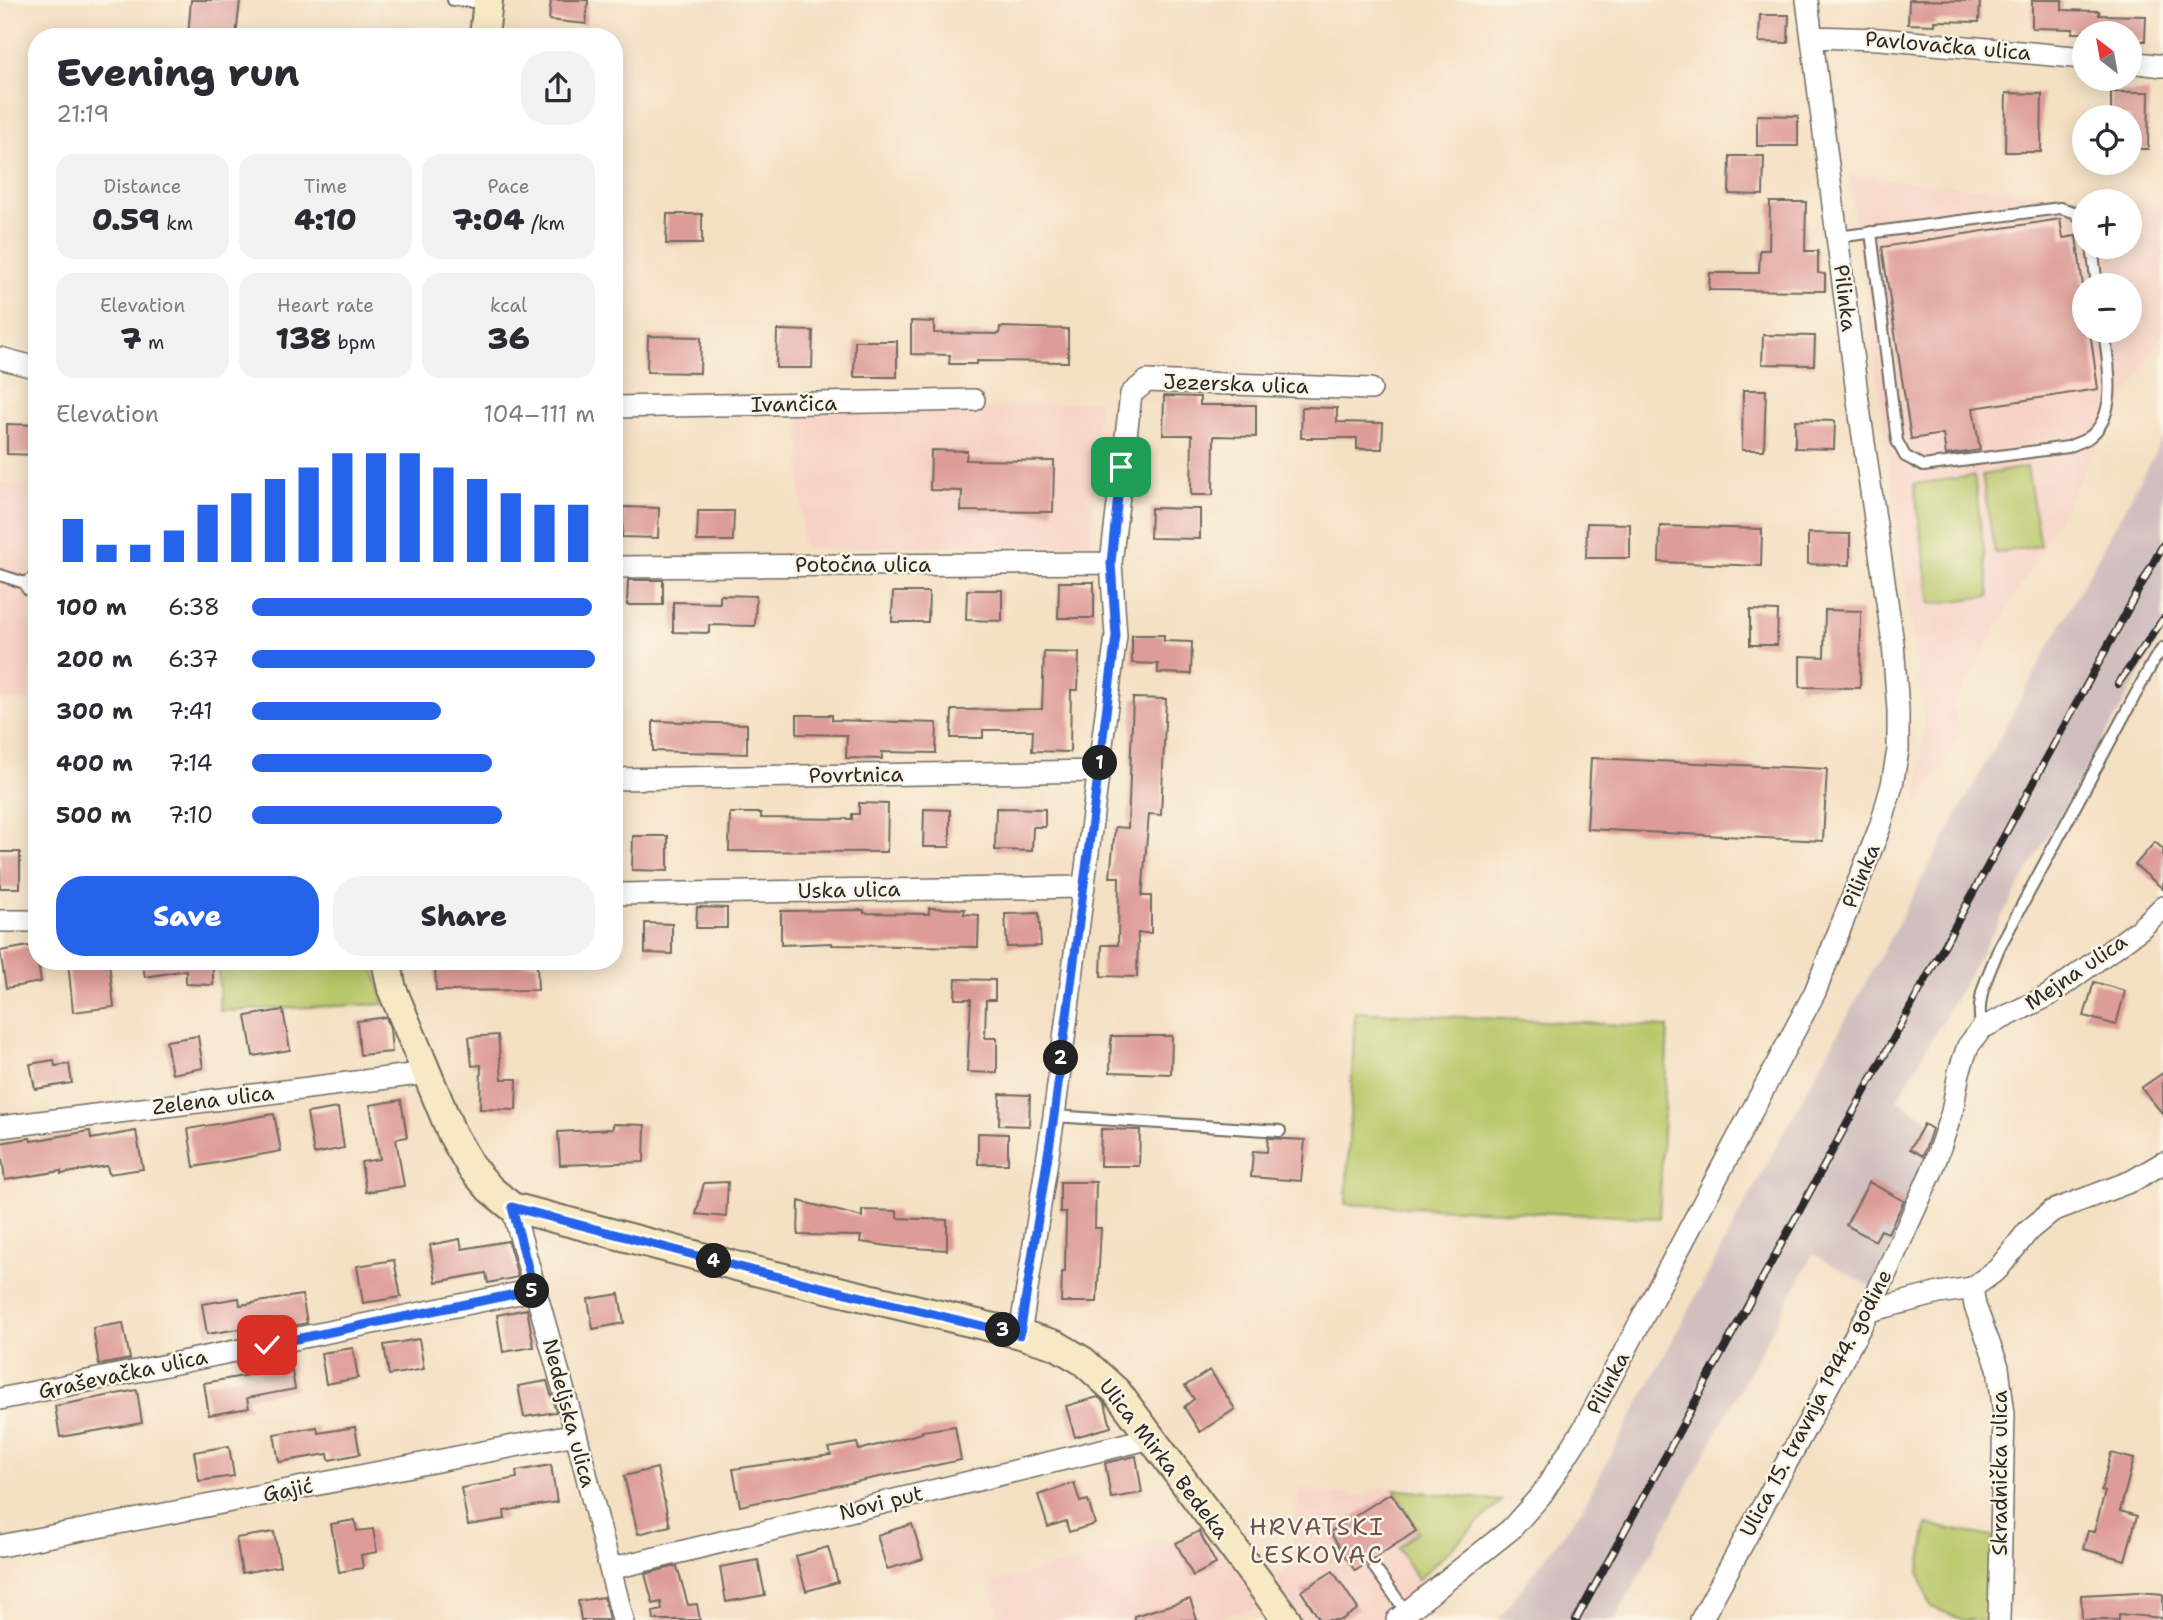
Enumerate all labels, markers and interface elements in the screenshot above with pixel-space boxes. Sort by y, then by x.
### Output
north arrow [2072,21,2142,91]
map controls [2072,21,2142,343]
street label: Pavlovačka ulica [1864,25,2032,67]
text: Evening run [56,47,299,98]
button: share [521,51,595,125]
text: 21:19 [56,99,109,129]
button: locate [2072,105,2142,175]
text: Distance [104,174,181,199]
text: Time [304,174,347,199]
text: Pace [488,174,529,199]
button: + [2072,189,2142,259]
text: 0.59 [92,199,160,240]
text: 4:10 [294,199,357,240]
text: 7:04 [452,199,524,240]
text: km [160,211,193,236]
text: /km [524,211,565,236]
street label: Pilinka [1827,263,1863,333]
button: − [2072,273,2142,343]
text: Elevation [100,293,185,318]
text: Heart rate [277,293,374,318]
text: kcal [490,293,527,318]
text: 7 [121,318,142,359]
text: 138 [275,318,331,359]
text: 36 [487,318,530,359]
text: m [142,330,164,355]
text: bpm [331,330,376,355]
street label: Jezerska ulica [1163,367,1309,401]
street label: Ivančica [751,389,837,419]
text: Elevation [56,399,159,429]
text: 104–111 m [483,399,595,429]
pin [1091,437,1151,497]
icon: arrive [1102,448,1140,486]
street label: Potočna ulica [795,551,931,579]
text: 100 m [56,592,127,622]
text: 6:38 [168,592,220,622]
text: 200 m [56,644,133,674]
text: 6:37 [168,644,219,674]
text: 300 m [56,696,133,726]
text: 7:41 [168,696,213,726]
pin: 1 [1082,746,1118,780]
text: 400 m [56,748,133,778]
text: 7:14 [168,748,213,778]
text: 1 [1095,750,1104,775]
street label: Povrtnica [808,760,904,790]
text: 500 m [56,800,131,830]
text: 7:10 [168,800,213,830]
street label: Pilinka [1835,840,1887,912]
street label: Uska ulica [797,875,901,905]
button: Save [56,876,319,956]
button: Share [333,876,595,956]
street label: Mejna ulica [2019,928,2133,1016]
pin: 2 [1044,1040,1078,1076]
text: 2 [1054,1045,1067,1070]
street label: Zelena ulica [151,1079,275,1121]
pin: 4 [696,1244,732,1278]
text: 4 [707,1248,720,1273]
street label: Ulica 15. travnja 1944. godine [1733,1264,1899,1542]
pin: 5 [514,1274,550,1308]
text: 5 [526,1278,537,1303]
pin: 3 [986,1312,1020,1348]
pin [237,1315,297,1375]
text: 3 [996,1317,1009,1342]
icon: check [248,1326,286,1364]
street label: Nedeljska ulica [536,1335,602,1491]
street label: Graševačka ulica [36,1342,210,1406]
street label: Pilinka [1580,1347,1636,1419]
street label: Ulica Mirka Bedeka [1093,1373,1235,1545]
street label: Skradnička ulica [1986,1390,2014,1556]
street label: Gajić [261,1471,315,1509]
street label: Novi put [836,1479,926,1527]
district label: HRVATSKI LESKOVAC [1249,1511,1385,1571]

